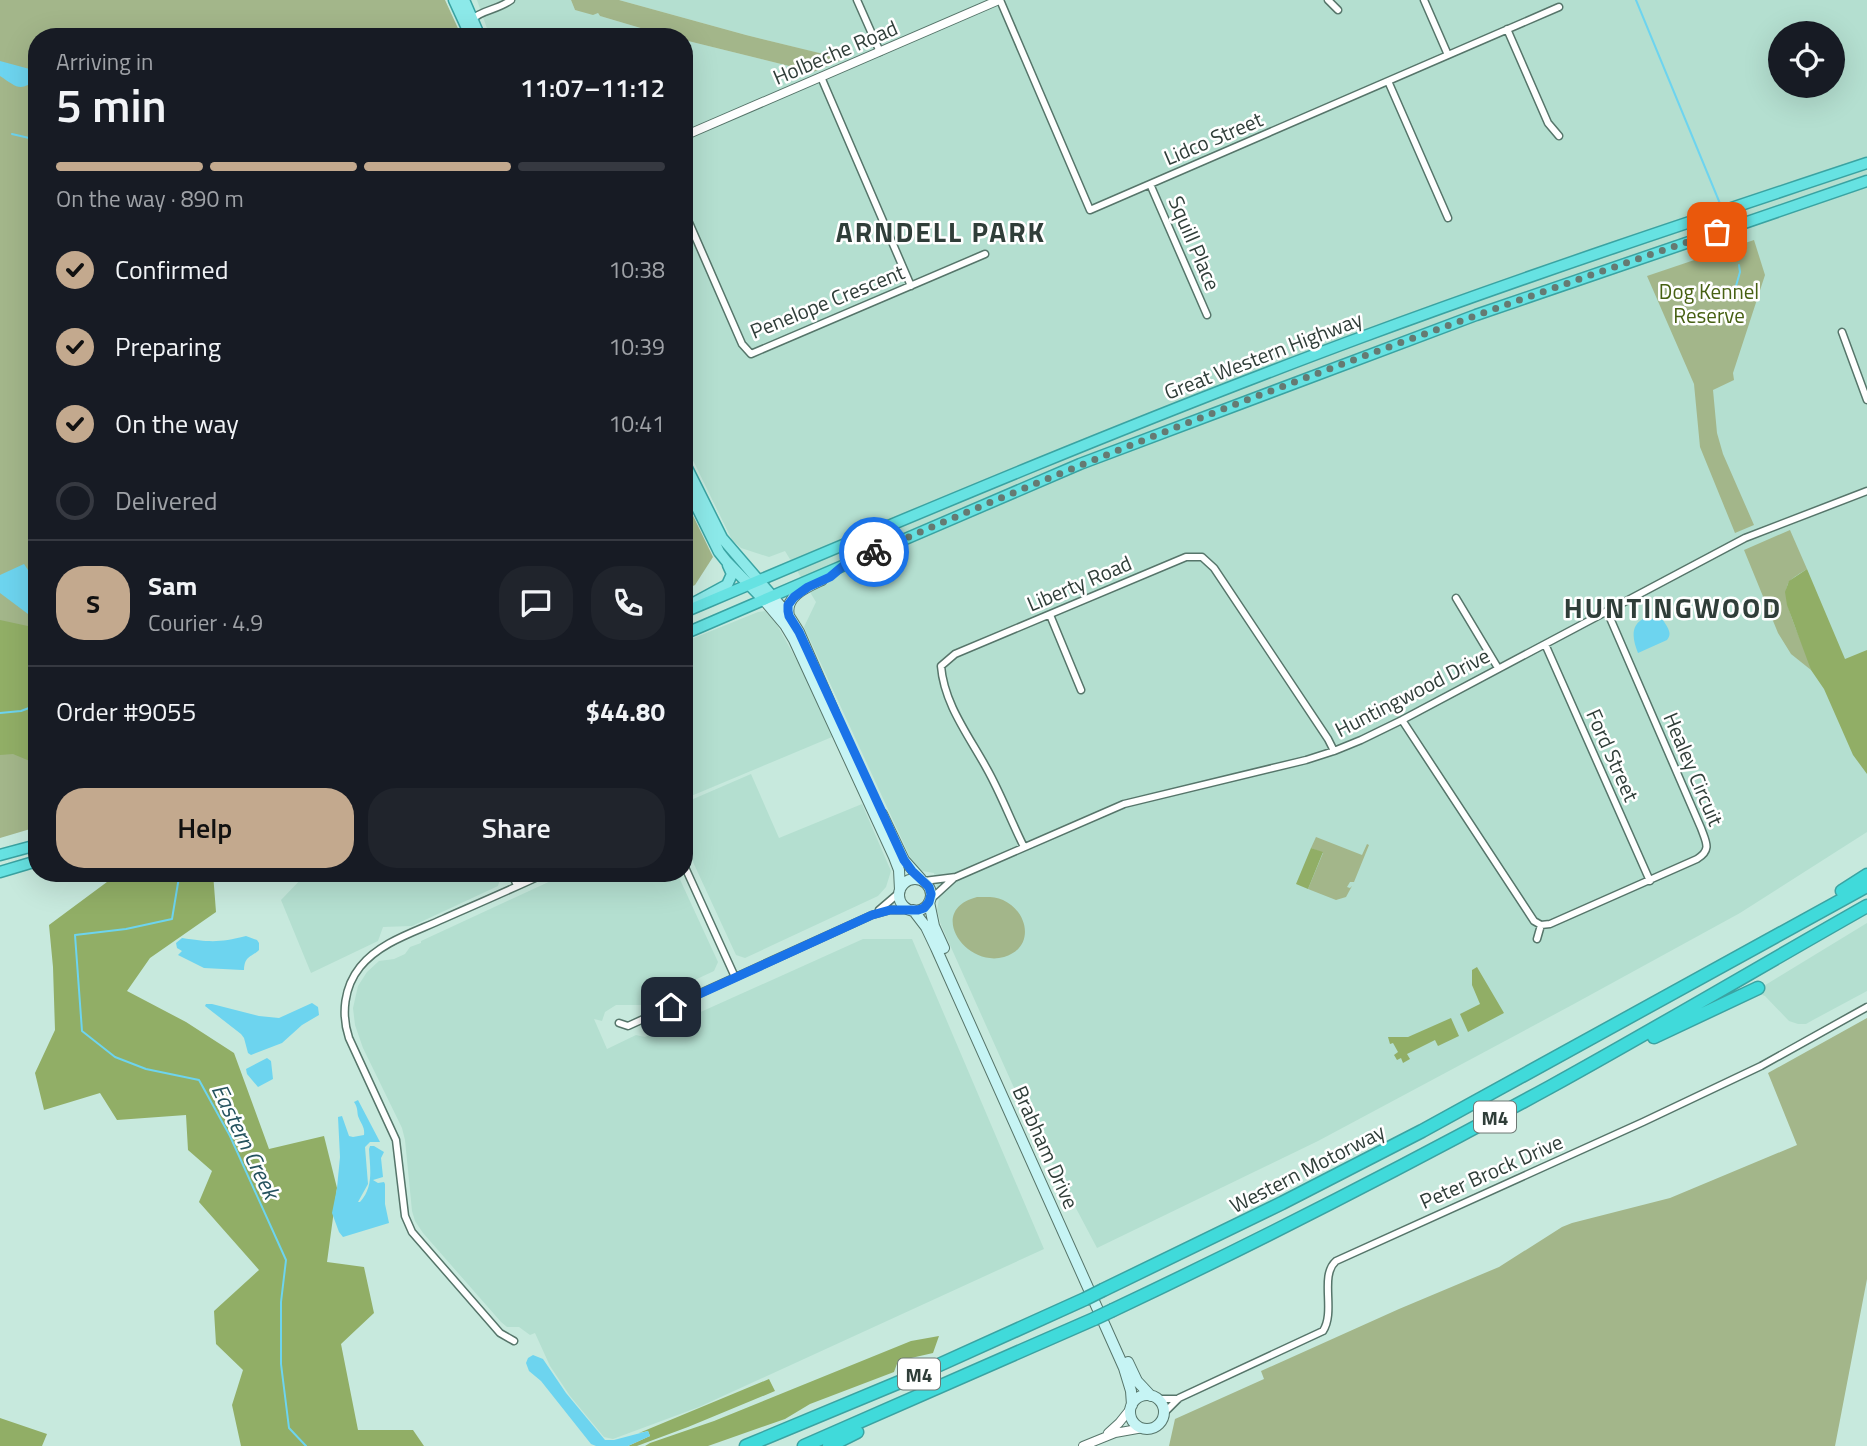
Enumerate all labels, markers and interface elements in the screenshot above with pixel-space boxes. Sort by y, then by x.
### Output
street label: Holbeche Road [768,11,902,93]
map controls [1768,21,1845,98]
button: locate [1768,21,1845,98]
text: Arriving in [56,44,153,79]
text: 11:07–11:12 [520,68,665,107]
text: 5 min [56,70,167,140]
street label: Lidco Street [1159,103,1268,173]
text: On the way · 890 m [56,181,244,216]
street label: Squill Place [1161,191,1229,295]
pin [1687,202,1747,262]
district label: ARNDELL PARK [836,210,1046,253]
icon: bag [1698,213,1736,251]
text: Confirmed [115,250,229,289]
icon: check [56,251,94,289]
text: 10:38 [608,252,665,287]
street label: Penelope Crescent [745,255,910,347]
park label: Dog Kennel Reserve [1659,275,1759,331]
street label: Great Western Highway [1159,302,1367,408]
text: Preparing [115,327,221,366]
icon: check [56,328,94,366]
text: 10:39 [608,329,665,364]
text: On the way [115,404,239,443]
icon: check [56,405,94,443]
text: 10:41 [608,406,665,441]
text: Delivered [115,481,218,520]
courier [839,517,909,587]
icon: bike [855,533,893,571]
street label: Liberty Road [1022,547,1136,619]
text: Sam [148,566,197,605]
button: chat [499,566,573,640]
button: phone [591,566,665,640]
text: S [86,584,100,623]
district label: HUNTINGWOOD [1564,586,1782,629]
text: Courier · 4.9 [148,605,263,640]
street label: Huntingwood Drive [1329,639,1495,745]
text: Order #9055 [56,692,196,731]
text: $44.80 [586,692,665,731]
street label: Ford Street [1578,703,1648,807]
street label: Healey Circuit [1656,707,1733,831]
button: Help [56,788,354,868]
button: Share [368,788,665,868]
pin [641,977,701,1037]
icon: home [652,988,690,1026]
water label: Eastern Creek [203,1077,290,1207]
street label: Brabham Drive [1005,1080,1087,1214]
road number: M4 [1474,1102,1516,1133]
street label: Western Motorway [1224,1115,1390,1221]
street label: Peter Brock Drive [1414,1125,1568,1217]
road number: M4 [898,1358,940,1390]

